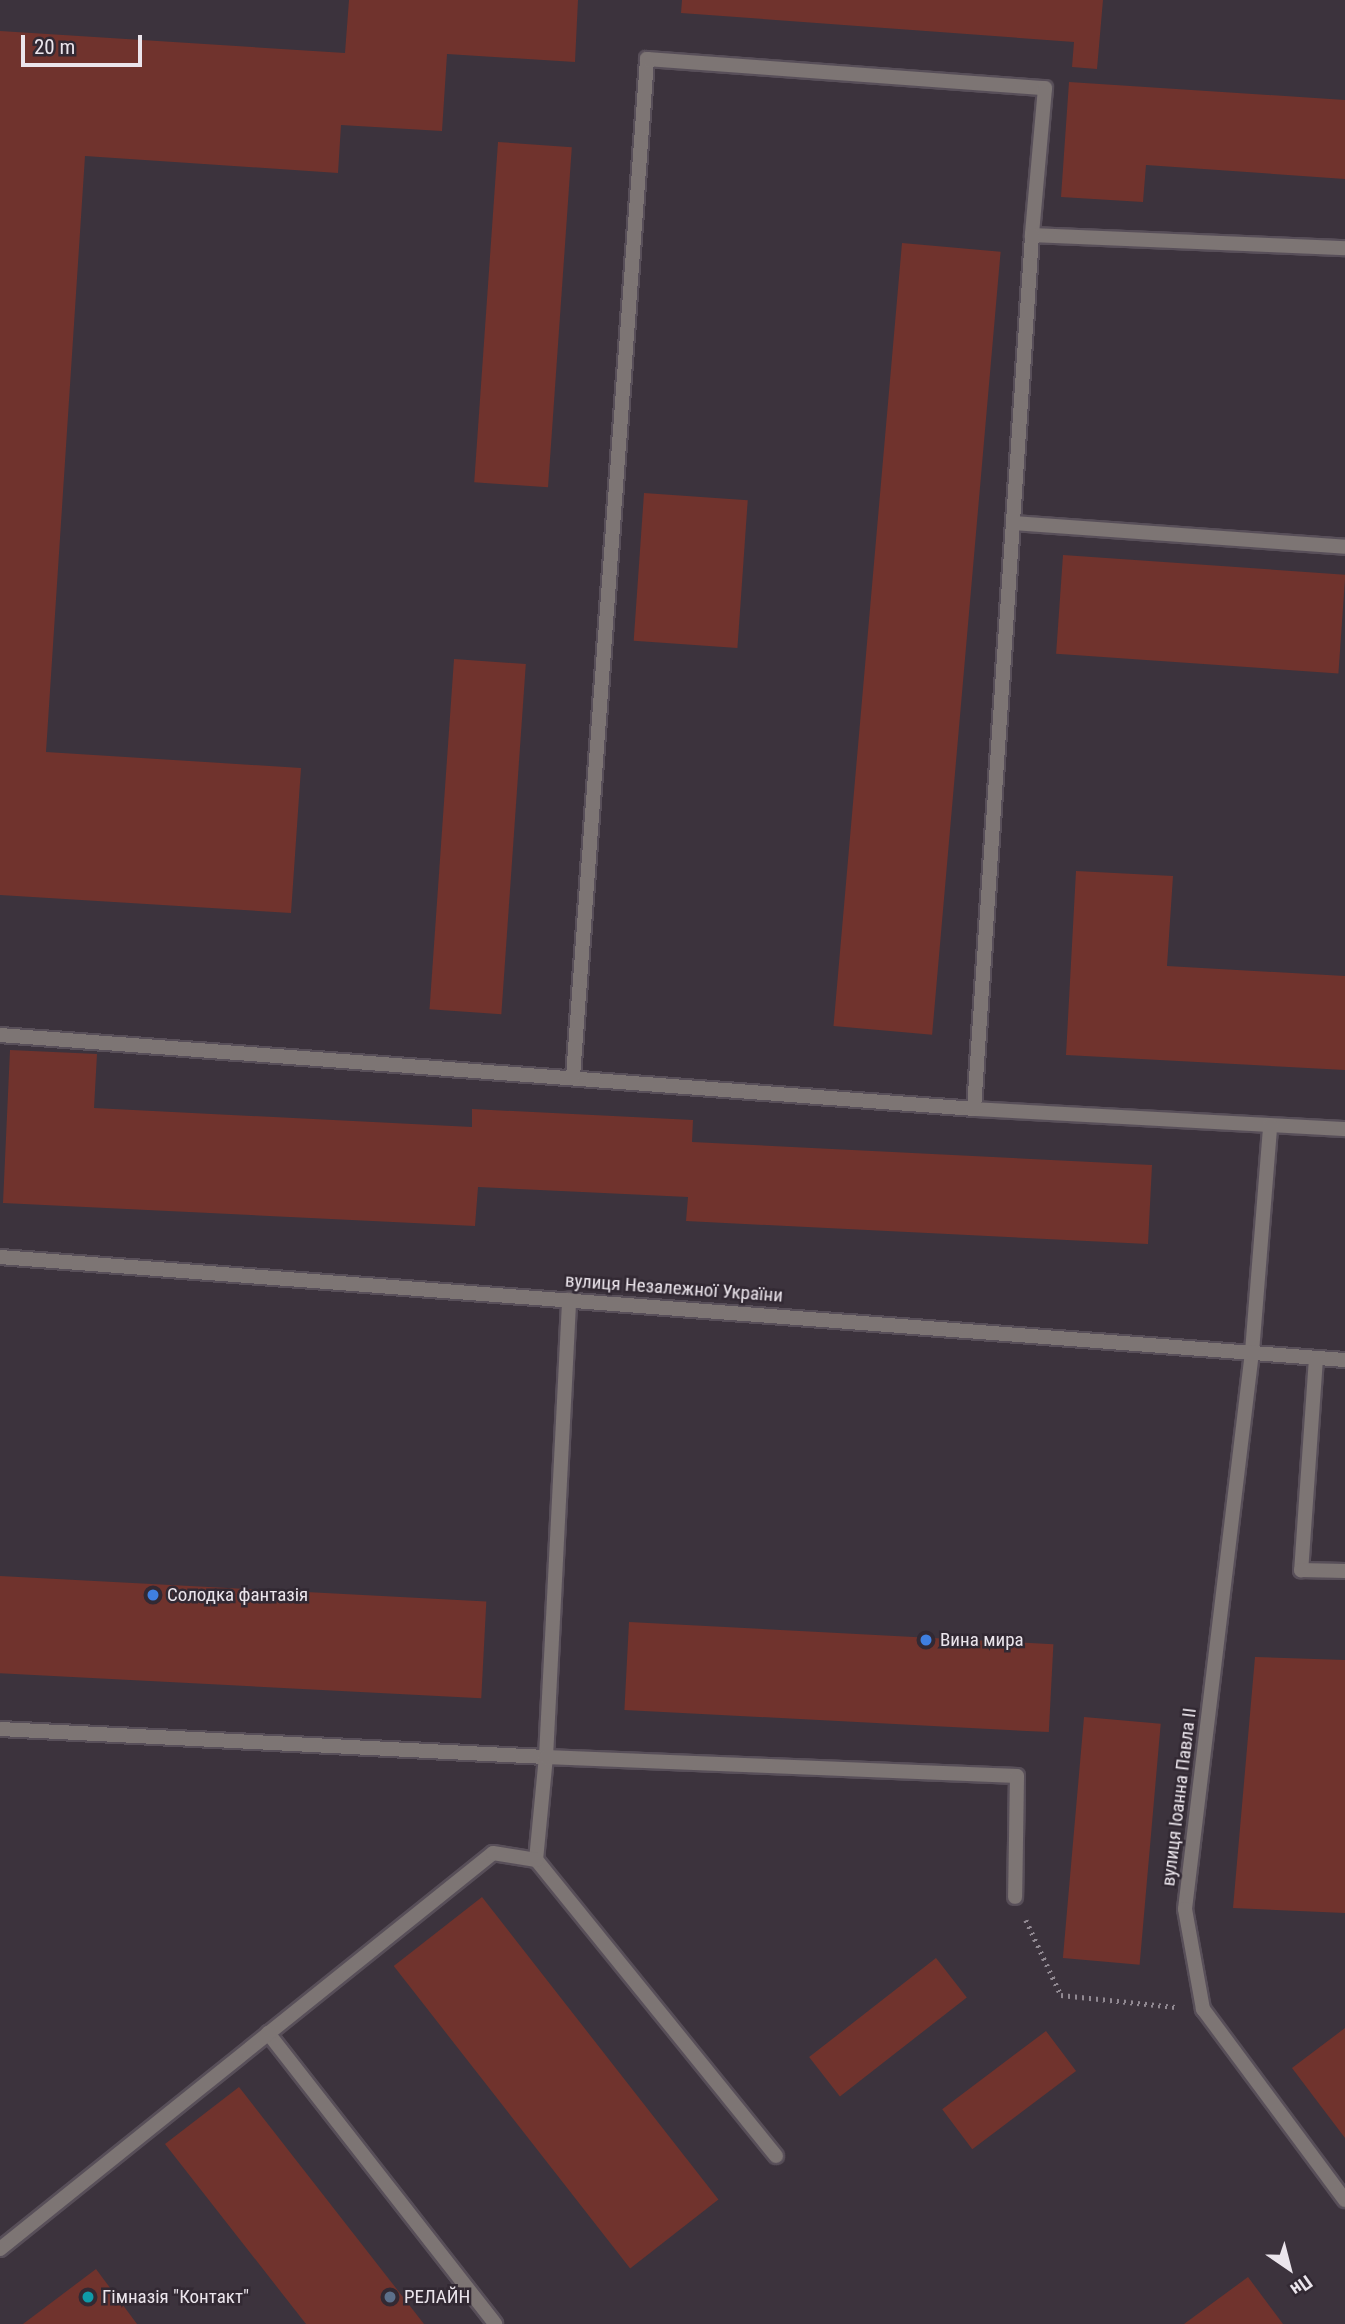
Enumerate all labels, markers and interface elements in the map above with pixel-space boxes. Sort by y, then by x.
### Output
scale bar [24,21,145,65]
text: 20 m [34,35,75,59]
street label: вулиця Незалежної України [564,1269,784,1307]
place label: Солодка фантазія [167,1584,308,1606]
marker: Солодка фантазія [145,1587,161,1603]
place label: Вина мира [940,1629,1024,1651]
marker: Вина мира [918,1632,934,1648]
street label: вулиця Іоанна Павла ІІ [1157,1707,1201,1887]
north arrow [1254,2233,1324,2303]
text: Пн [1286,2270,1317,2301]
place label: Гімназія "Контакт" [102,2286,249,2308]
place label: РЕЛАЙН [404,2286,470,2308]
marker: Гімназія "Контакт" [80,2289,96,2305]
marker: РЕЛАЙН [382,2289,398,2305]

